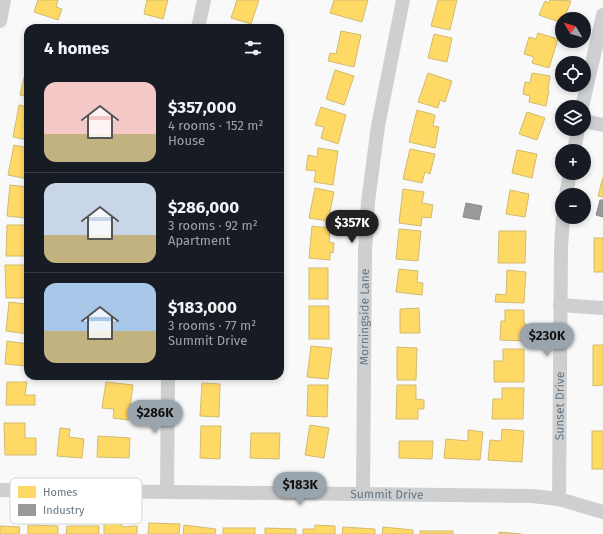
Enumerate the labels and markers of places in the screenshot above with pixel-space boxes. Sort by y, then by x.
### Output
pin: $357K [324,210,380,244]
pin: $230K [519,323,575,357]
pin: $286K [127,400,183,434]
pin: $183K [272,472,328,506]

